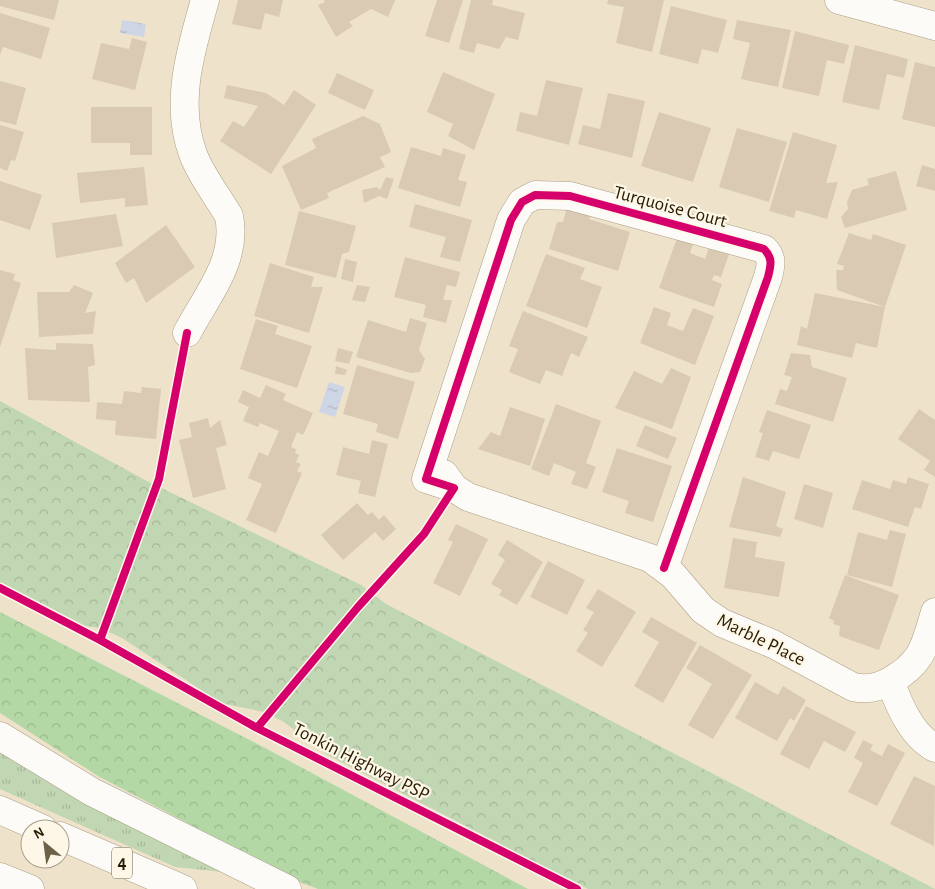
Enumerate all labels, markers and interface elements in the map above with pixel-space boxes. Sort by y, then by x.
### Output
street label: Turquoise Court [611,183,729,231]
street label: Marble Place [714,611,808,669]
street label: Tonkin Highway PSP [290,719,433,805]
north arrow [20,819,70,869]
text: N [32,825,47,842]
road number: 4 [112,848,132,878]

